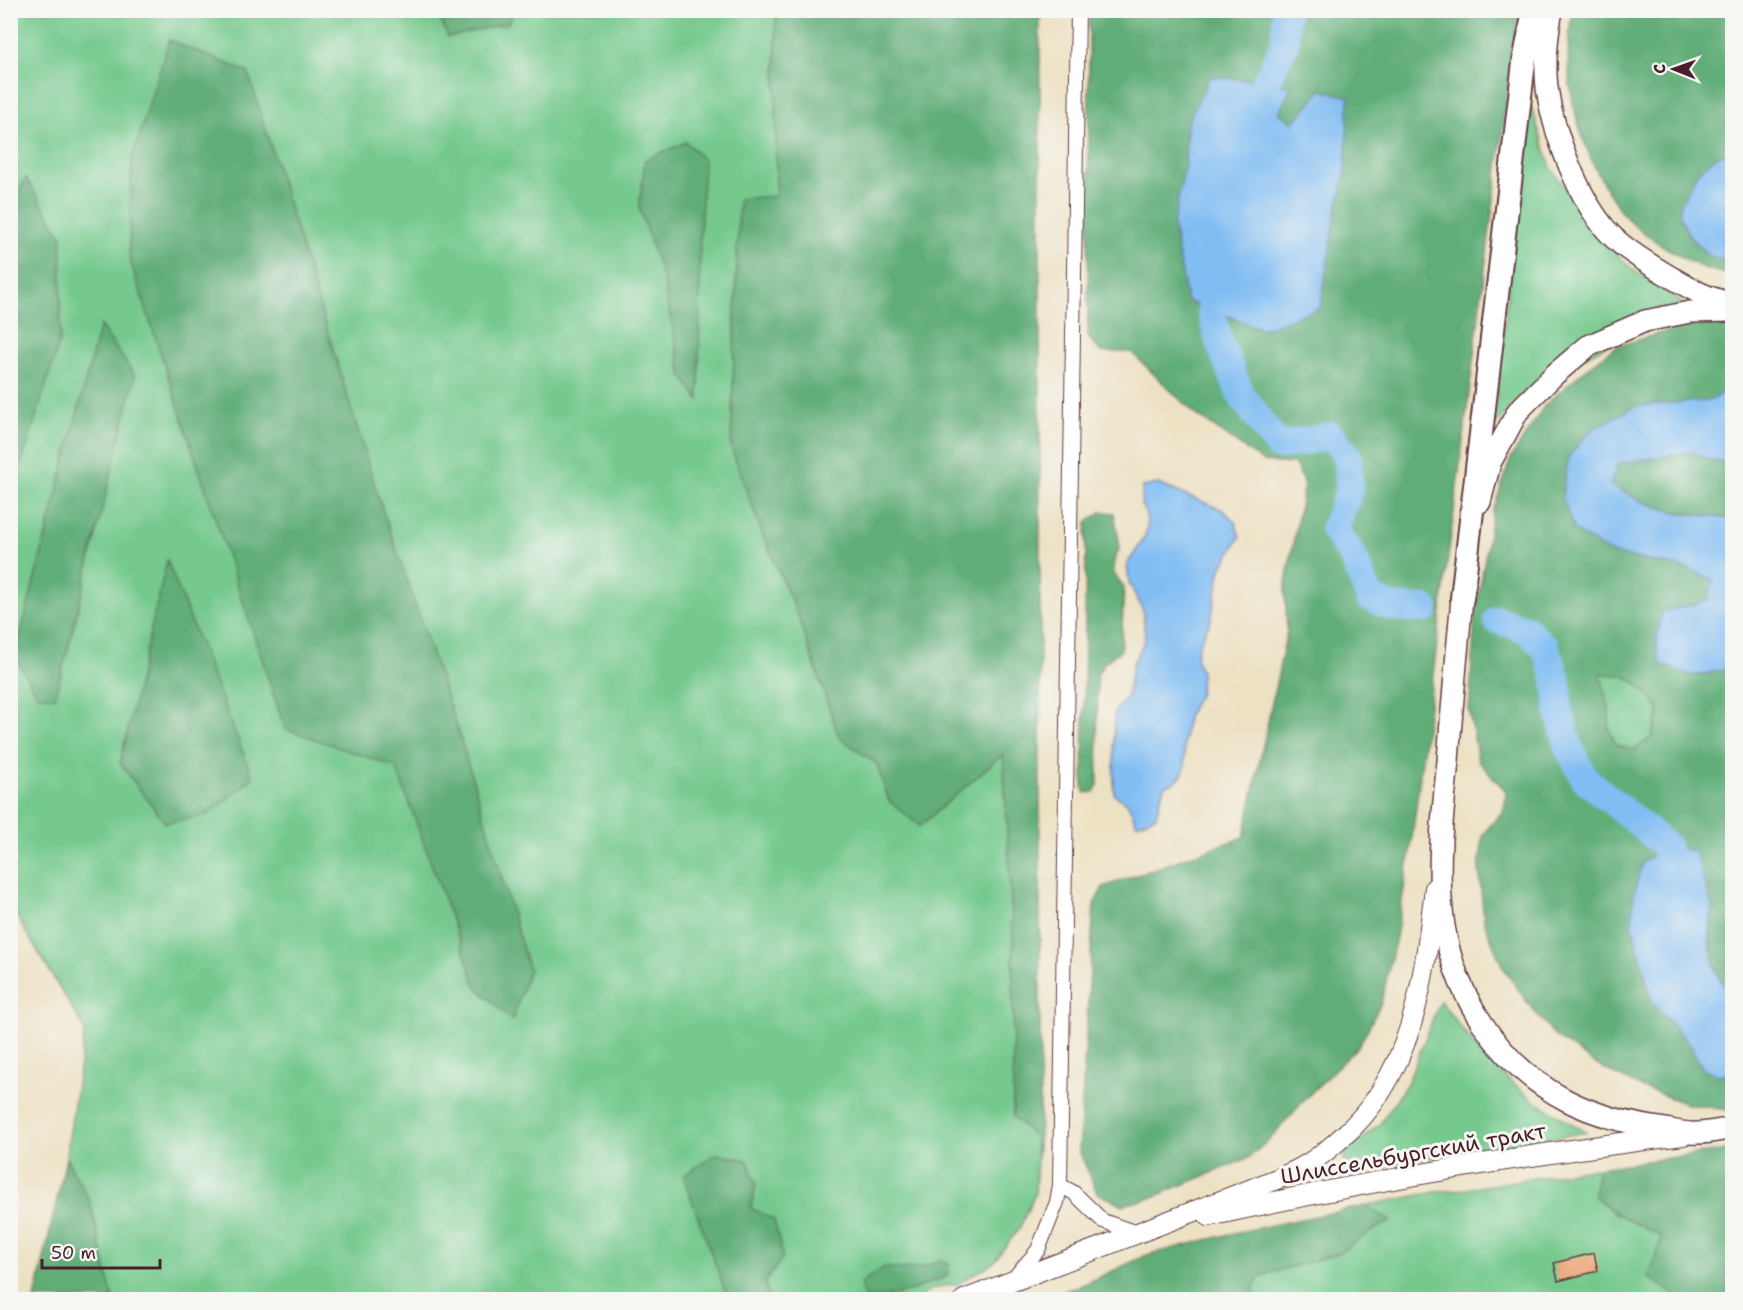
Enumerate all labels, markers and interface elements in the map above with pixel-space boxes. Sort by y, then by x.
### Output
north arrow [1644,39,1704,99]
text: С [1649,63,1670,74]
street label: Шлиссельбургский тракт [1278,1116,1549,1191]
scale bar [42,1232,160,1270]
text: 50 m [51,1241,96,1265]

